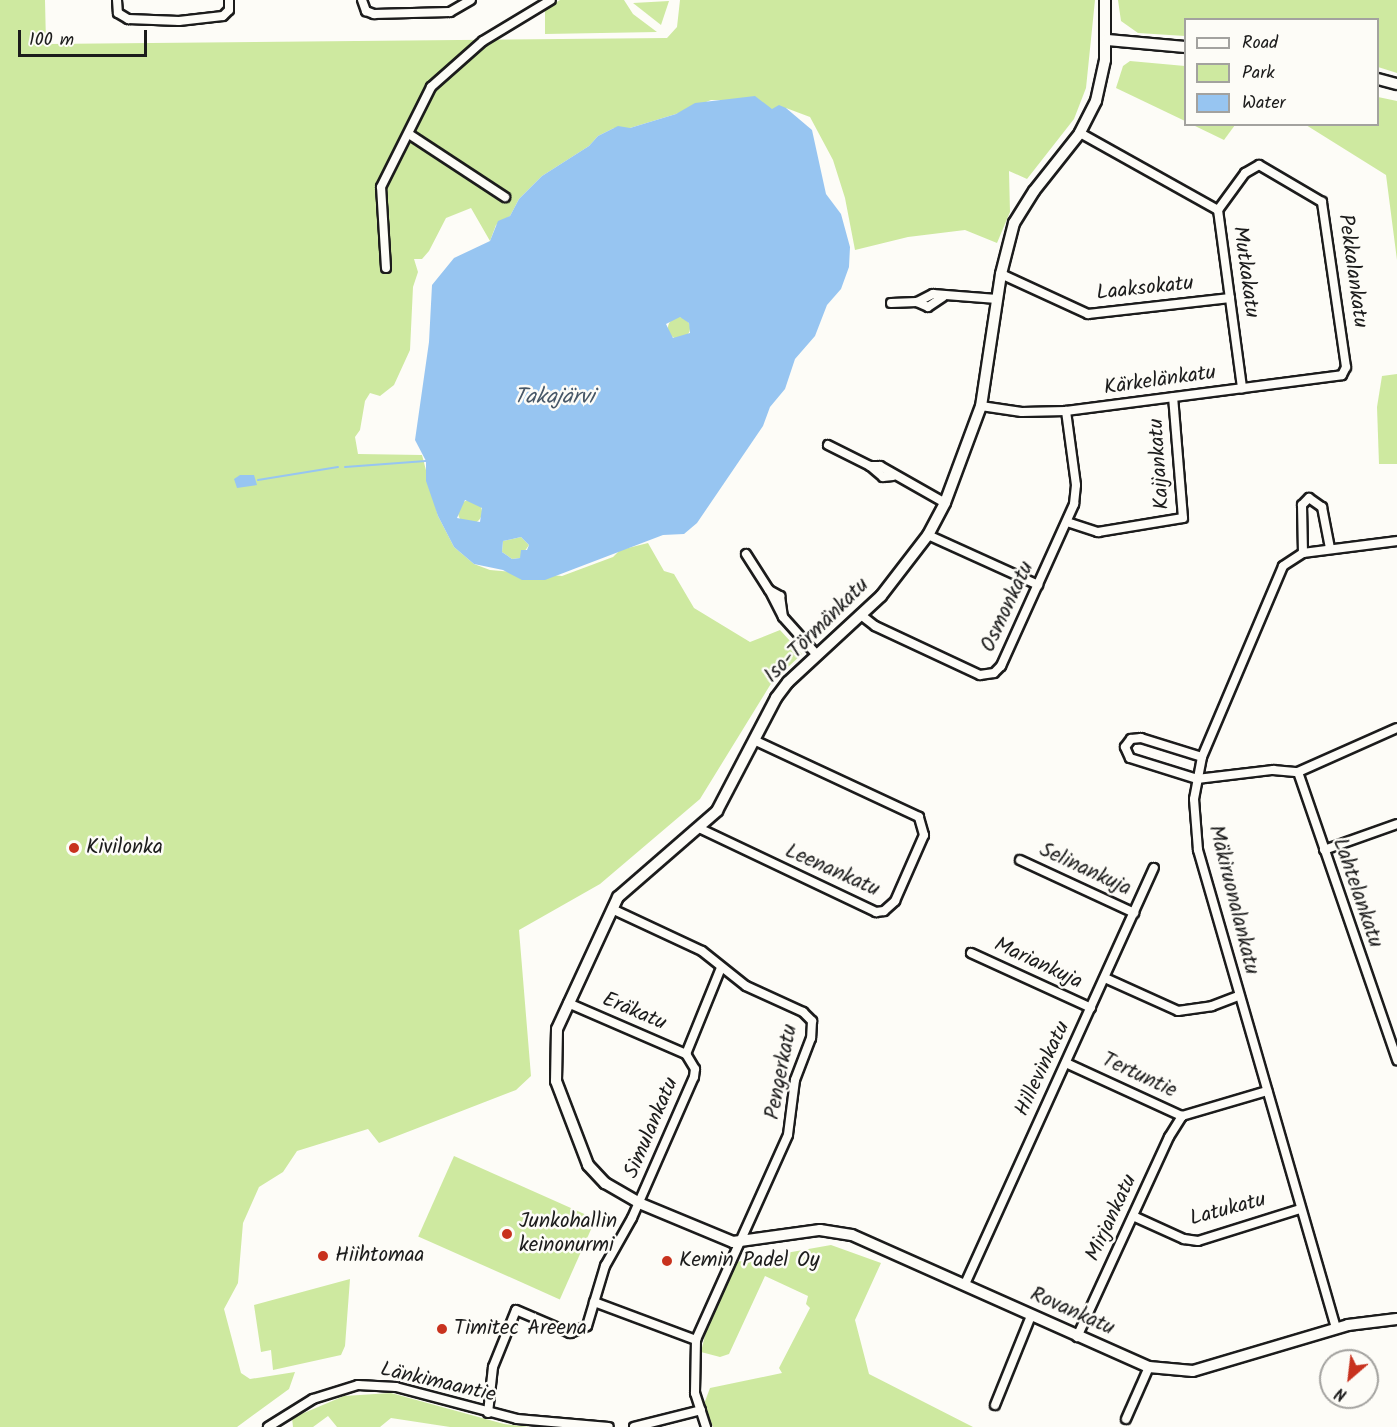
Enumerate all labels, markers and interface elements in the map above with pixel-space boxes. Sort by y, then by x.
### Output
scale bar [21,18,150,56]
legend [1184,18,1379,126]
text: 100 m [29,26,74,55]
text: Road [1242,29,1278,58]
text: Park [1242,59,1275,88]
text: Water [1242,89,1286,118]
street label: Pekkalankatu [1332,213,1372,329]
street label: Mutkakatu [1226,224,1264,320]
street label: Laaksokatu [1095,271,1195,307]
street label: Kärkelänkatu [1102,361,1218,401]
water label: Takajärvi [514,385,594,411]
street label: Kaijankatu [1144,417,1176,511]
street label: Osmonkatu [976,558,1040,656]
street label: Iso-Törmänkatu [759,573,875,689]
street label: Mäkiruonalankatu [1202,823,1264,977]
place label: Kivilonka [86,835,163,861]
street label: Lahtelankatu [1326,835,1388,951]
street label: Selinankuja [1035,838,1135,902]
street label: Leenankatu [781,839,883,903]
marker: Kivilonka [67,841,81,855]
street label: Mariankuja [990,933,1086,995]
street label: Eräkatu [598,987,670,1037]
street label: Hillevinkatu [1010,1018,1076,1120]
street label: Pengerkatu [760,1022,804,1122]
street label: Tertuntie [1098,1048,1180,1104]
street label: Simulankatu [619,1074,685,1182]
street label: Mirjankatu [1081,1171,1143,1265]
street label: Latukatu [1187,1188,1269,1232]
place label: Junkohallin keinonurmi [519,1209,617,1259]
marker: Junkohallin keinonurmi [500,1227,514,1241]
place label: Hiihtomaa [335,1243,424,1269]
place label: Kemin Padel Oy [679,1248,820,1274]
marker: Hiihtomaa [316,1249,330,1263]
marker: Kemin Padel Oy [660,1254,674,1268]
street label: Rovankatu [1026,1282,1118,1342]
place label: Timitec Areena [454,1316,587,1342]
marker: Timitec Areena [435,1322,449,1336]
north arrow [1319,1349,1379,1409]
street label: Länkimaantie [378,1357,498,1409]
text: N [1331,1380,1352,1407]

